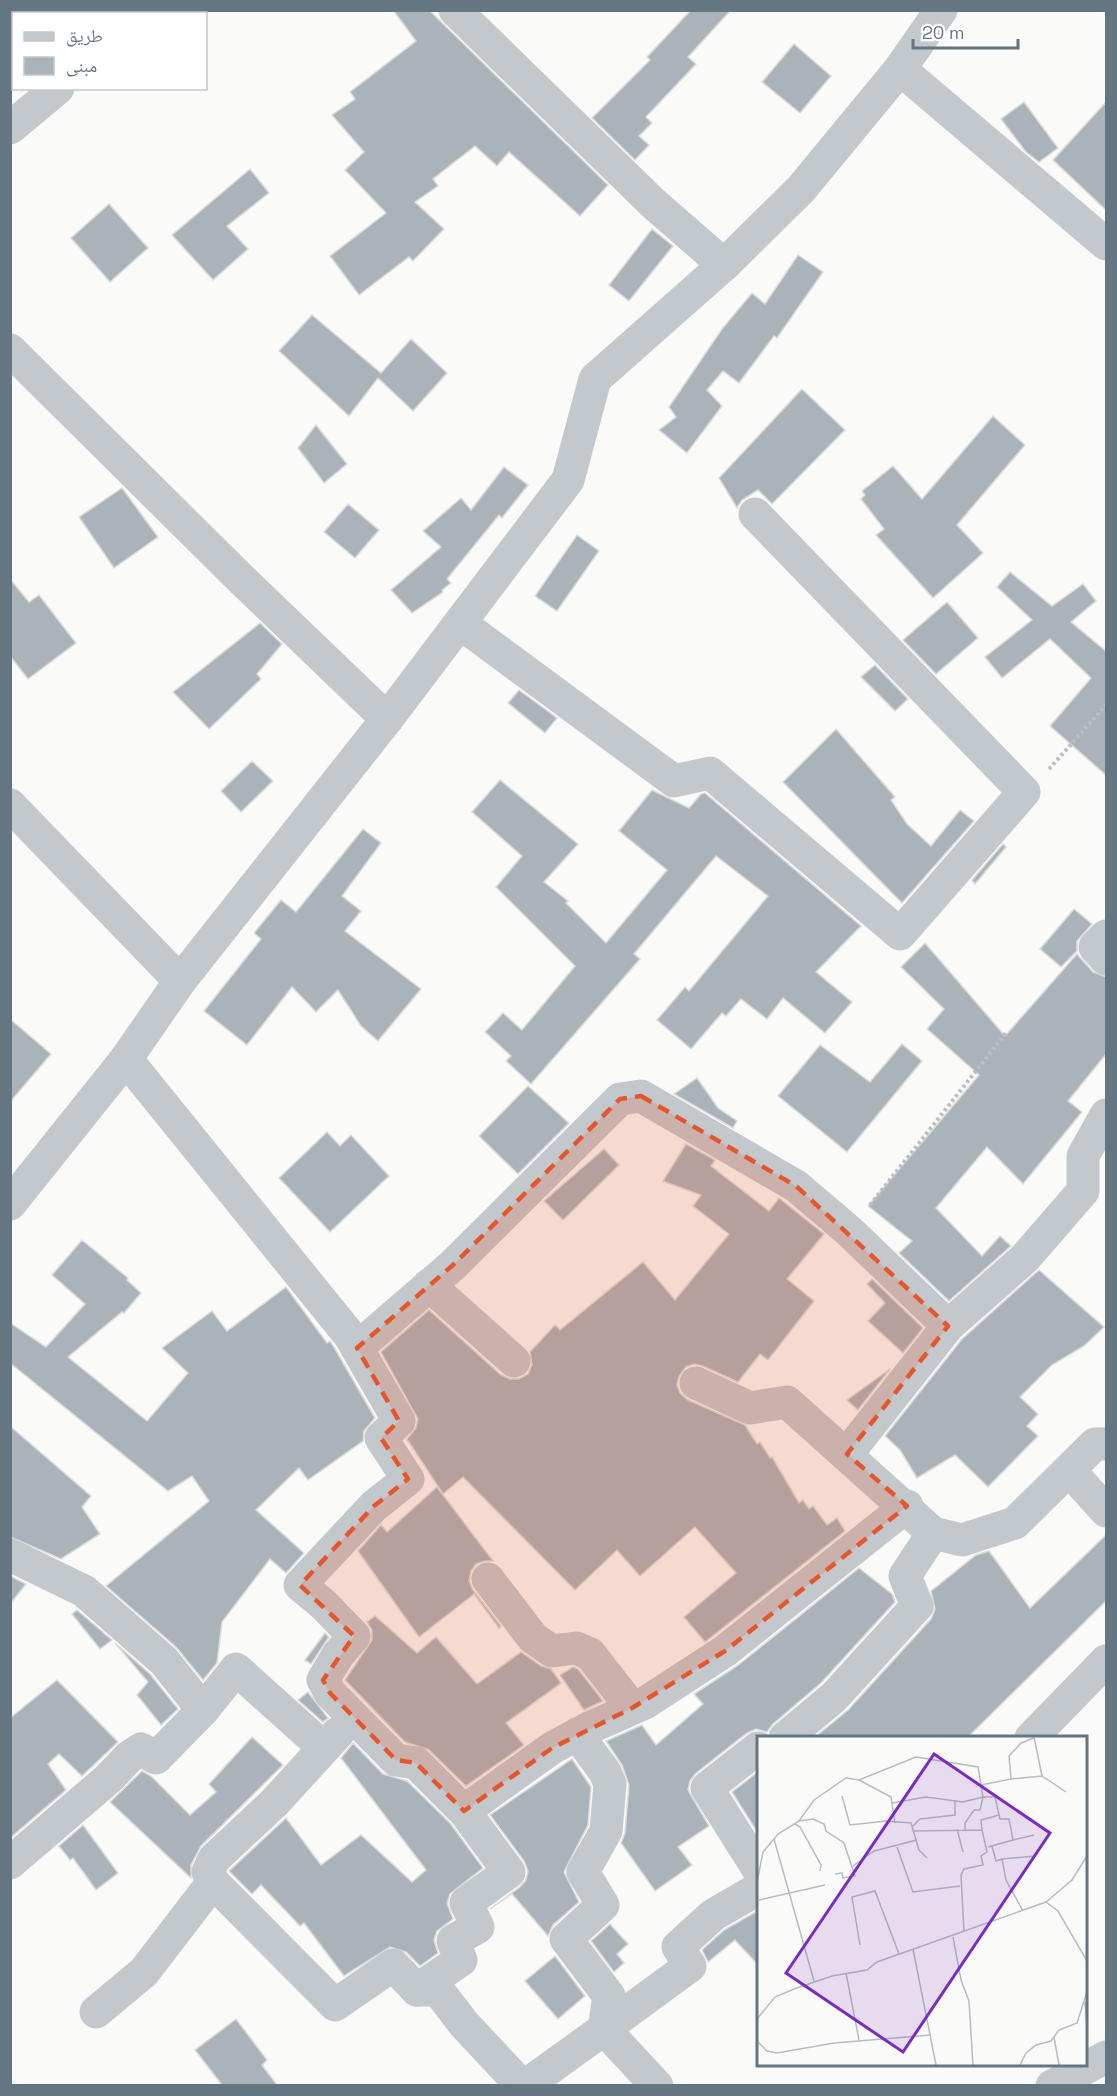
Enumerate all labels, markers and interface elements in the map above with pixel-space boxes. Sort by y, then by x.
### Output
legend [12,12,207,90]
scale bar [913,12,1018,50]
text: 20 m [922,21,965,44]
text: طريق [66,24,103,47]
text: مبنى [66,54,97,77]
inset map [757,1736,1087,2066]

